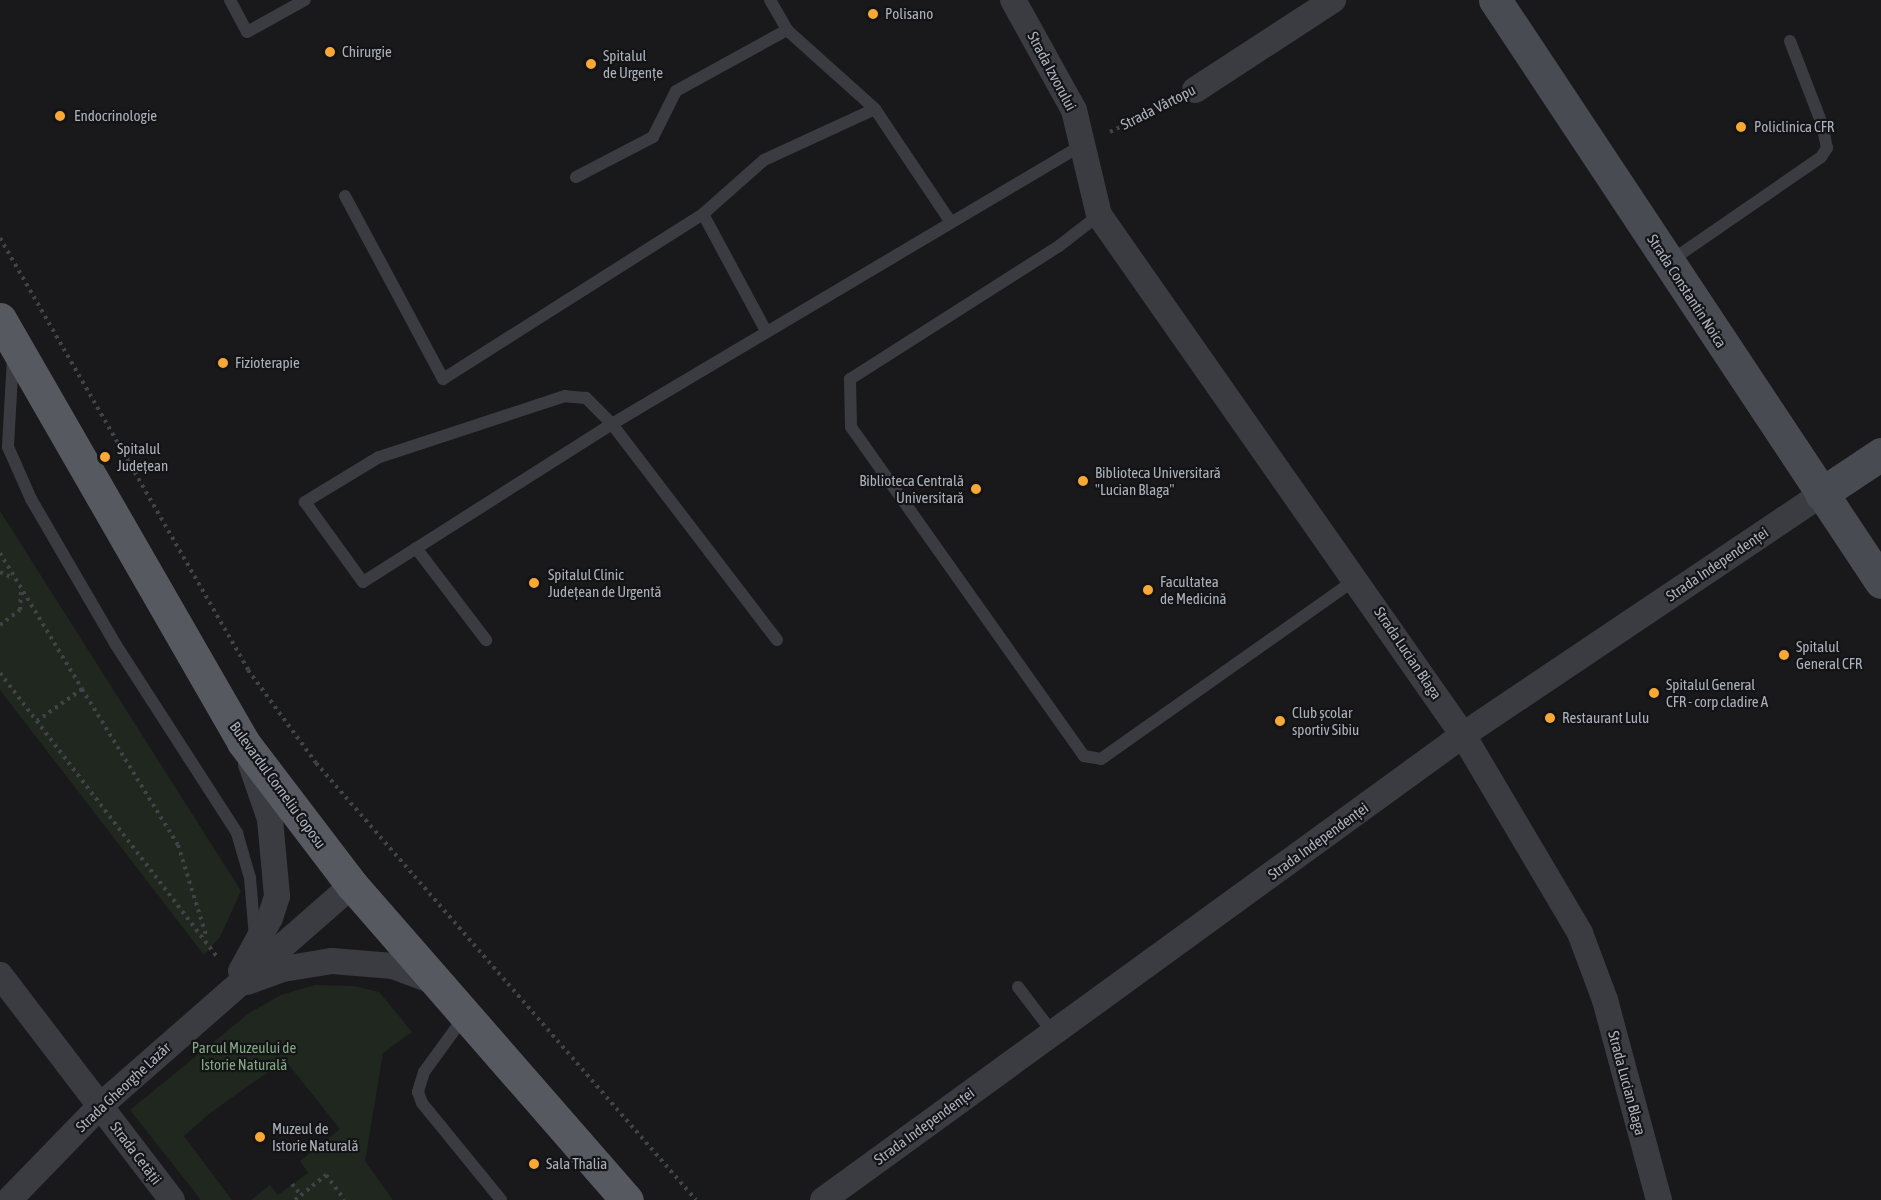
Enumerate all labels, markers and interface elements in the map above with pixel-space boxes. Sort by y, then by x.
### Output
place label: Polisano [885,5,933,23]
marker: Polisano [866,7,880,21]
street label: Strada Izvorului [1024,29,1080,113]
place label: Chirurgie [342,43,392,61]
marker: Chirurgie [323,45,337,59]
place label: Spitalul de Urgențe [603,46,663,81]
marker: Spitalul de Urgențe [584,57,598,71]
street label: Strada Vârtopu [1118,80,1198,134]
marker: Endocrinologie [51,107,69,125]
place label: Endocrinologie [74,107,157,125]
marker: Policlinica CFR [1732,118,1750,136]
place label: Policlinica CFR [1754,118,1834,136]
street label: Strada Constantin Noica [1644,231,1730,351]
place label: Fizioterapie [235,354,300,372]
marker: Fizioterapie [216,356,230,370]
place label: Spitalul Județean [117,439,168,474]
marker: Spitalul Județean [98,450,112,464]
place label: Biblioteca Universitară "Lucian Blaga" [1095,463,1221,498]
place label: Biblioteca Centrală Universitară [859,471,964,506]
marker: Biblioteca Universitară "Lucian Blaga" [1076,474,1090,488]
marker: Biblioteca Centrală Universitară [969,482,983,496]
street label: Strada Independenței [1662,523,1772,605]
place label: Spitalul Clinic Județean de Urgentă [548,565,662,600]
place label: Facultatea de Medicină [1160,572,1227,607]
marker: Spitalul Clinic Județean de Urgentă [525,574,543,592]
marker: Facultatea de Medicină [1141,583,1155,597]
street label: Strada Lucian Blaga [1371,603,1445,703]
place label: Spitalul General CFR [1796,637,1862,672]
marker: Spitalul General CFR [1777,648,1791,662]
place label: Spitalul General CFR - corp cladire A [1666,675,1768,710]
marker: Spitalul General CFR - corp cladire A [1647,686,1661,700]
place label: Club școlar sportiv Sibiu [1292,703,1359,738]
place label: Restaurant Lulu [1562,709,1649,727]
marker: Restaurant Lulu [1543,711,1557,725]
marker: Club școlar sportiv Sibiu [1273,714,1287,728]
street label: Bulevardul Corneliu Coposu [226,718,330,852]
street label: Strada Independenței [1264,799,1372,883]
street label: Strada Lucian Blaga [1604,1029,1650,1137]
street label: Strada Gheorghe Lazăr [72,1038,174,1136]
park label: Parcul Muzeului de Istorie Naturală [192,1038,296,1073]
street label: Strada Independenței [870,1084,978,1168]
street label: Strada Cetății [107,1118,165,1188]
place label: Muzeul de Istorie Naturală [272,1119,359,1154]
marker: Muzeul de Istorie Naturală [253,1130,267,1144]
place label: Sala Thalia [546,1155,607,1173]
marker: Sala Thalia [527,1157,541,1171]

